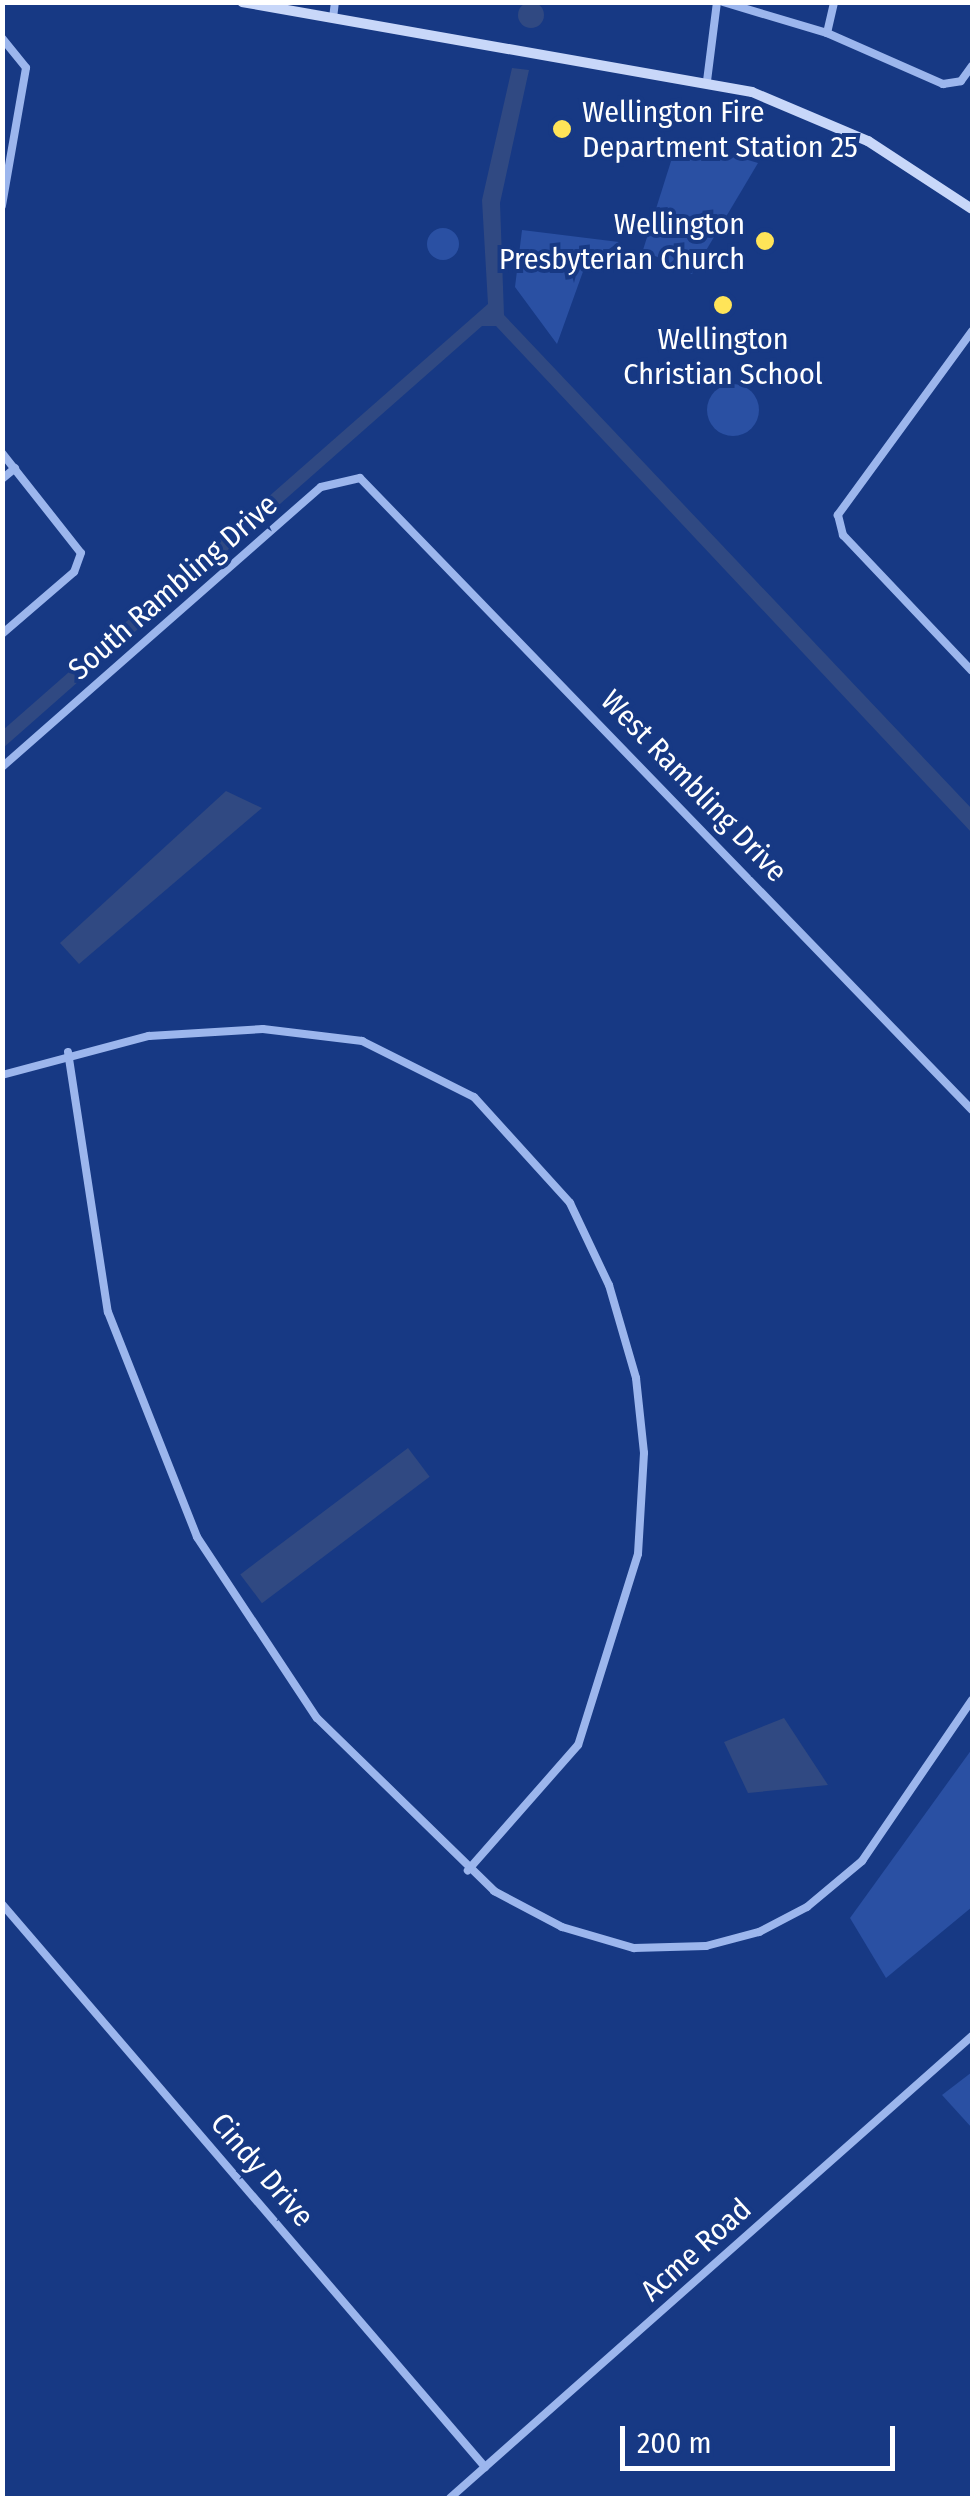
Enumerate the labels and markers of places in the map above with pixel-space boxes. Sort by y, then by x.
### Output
place label: Wellington Fire Department Station 25 [582,94,858,164]
marker: Wellington Fire Department Station 25 [551,118,573,140]
place label: Wellington Presbyterian Church [499,206,745,276]
marker: Wellington Presbyterian Church [754,230,776,252]
marker: Wellington Christian School [712,294,734,316]
place label: Wellington Christian School [623,321,823,392]

